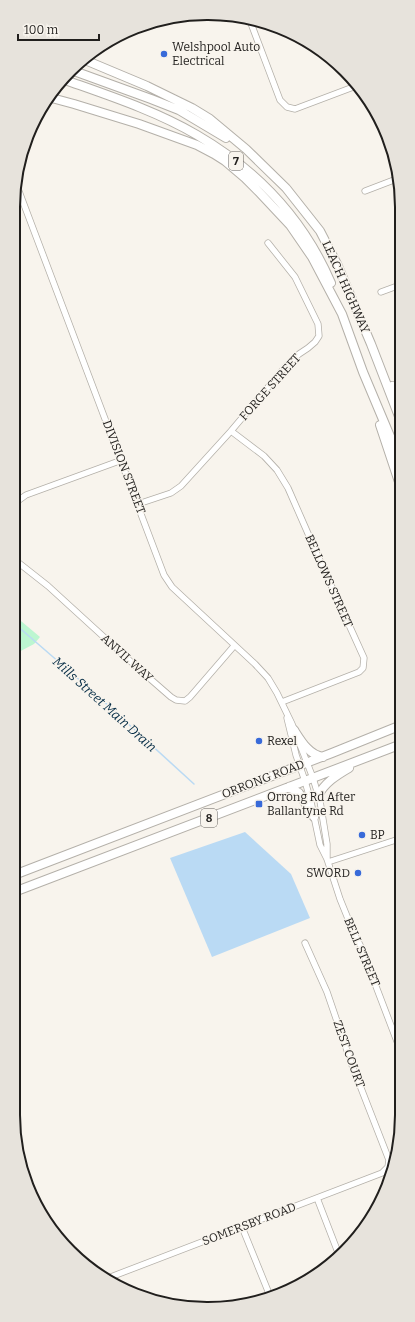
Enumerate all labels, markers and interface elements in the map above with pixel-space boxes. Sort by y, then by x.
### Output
scale bar [18,16,99,42]
text: 100 m [24,23,59,37]
place label: Welshpool Auto Electrical [172,40,260,68]
marker: Welshpool Auto Electrical [159,49,169,59]
road number: 7 [229,152,243,170]
street label: LEACH HIGHWAY [319,238,373,336]
street label: FORGE STREET [236,351,304,423]
street label: DIVISION STREET [100,418,148,516]
street label: BELLOWS STREET [302,532,356,630]
street label: ANVIL WAY [98,631,156,685]
water label: Mills Street Main Drain [50,654,160,755]
place label: Rexel [267,734,298,748]
marker: Rexel [254,736,264,746]
street label: ORRONG ROAD [220,757,306,801]
place label: Orrong Rd After Ballantyne Rd [267,790,356,818]
marker: Orrong Rd After Ballantyne Rd [254,799,264,809]
road number: 8 [201,809,217,827]
place label: BP [370,828,385,842]
marker: BP [357,830,367,840]
place label: SWORD [306,866,350,880]
marker: SWORD [353,868,363,878]
street label: BELL STREET [341,915,383,989]
street label: ZEST COURT [330,1018,368,1090]
street label: SOMERSBY ROAD [200,1200,298,1248]

